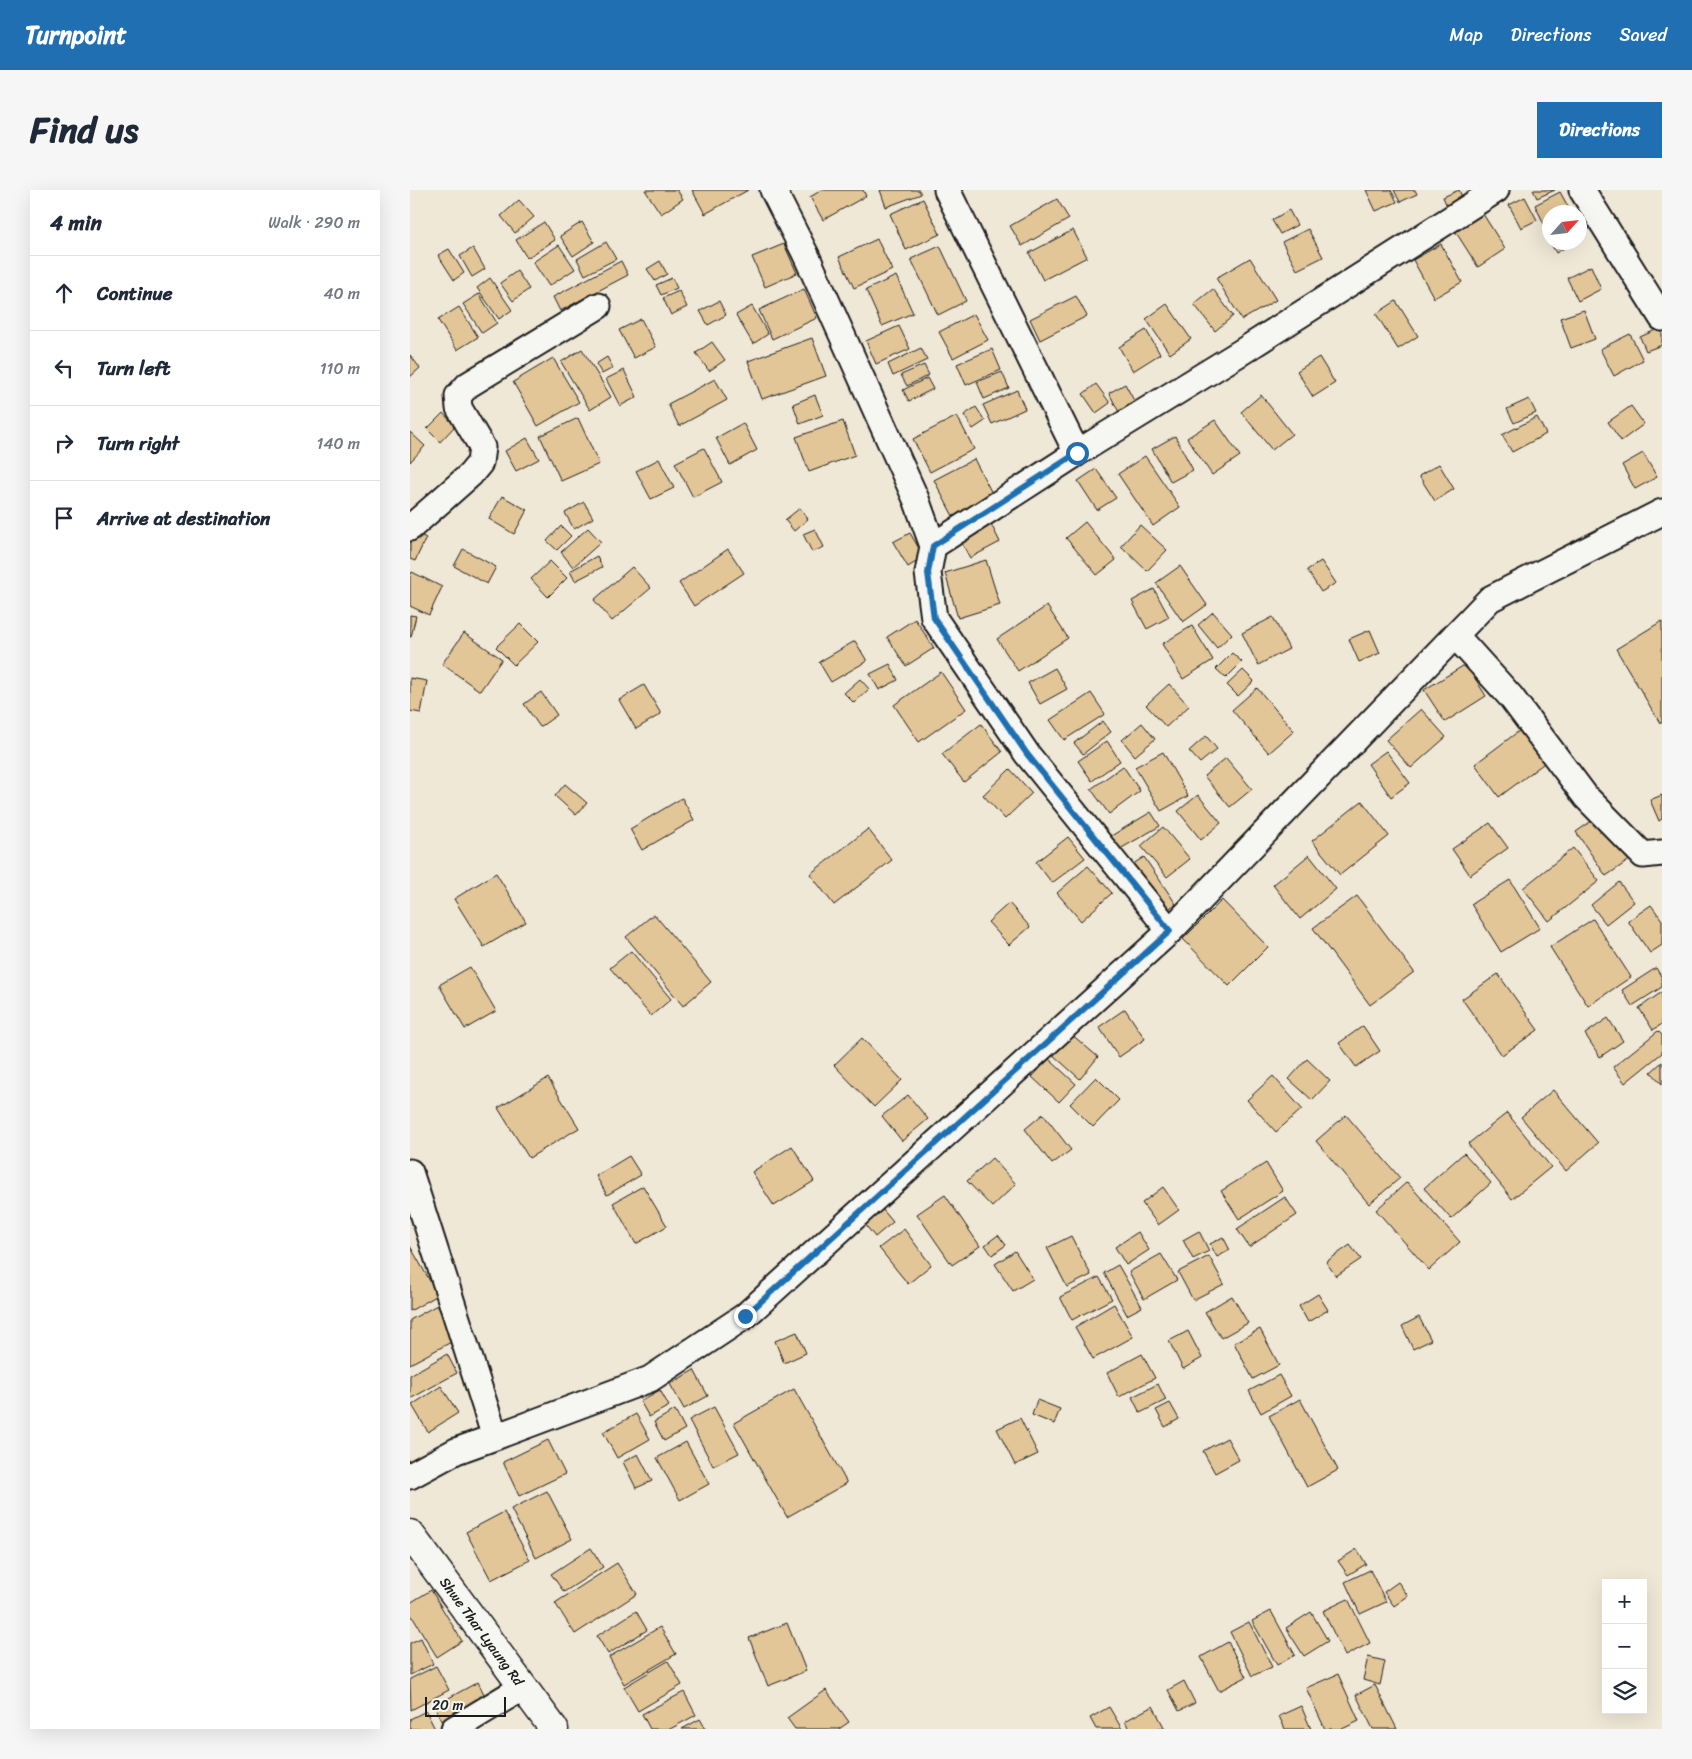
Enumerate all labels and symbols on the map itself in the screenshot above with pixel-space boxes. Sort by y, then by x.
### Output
north arrow [1542,205,1587,250]
route start [1066,442,1089,465]
route end [734,1305,757,1328]
street label: Shwe Thar Lyaung Rd [433,1572,531,1693]
scale bar [425,1694,506,1717]

